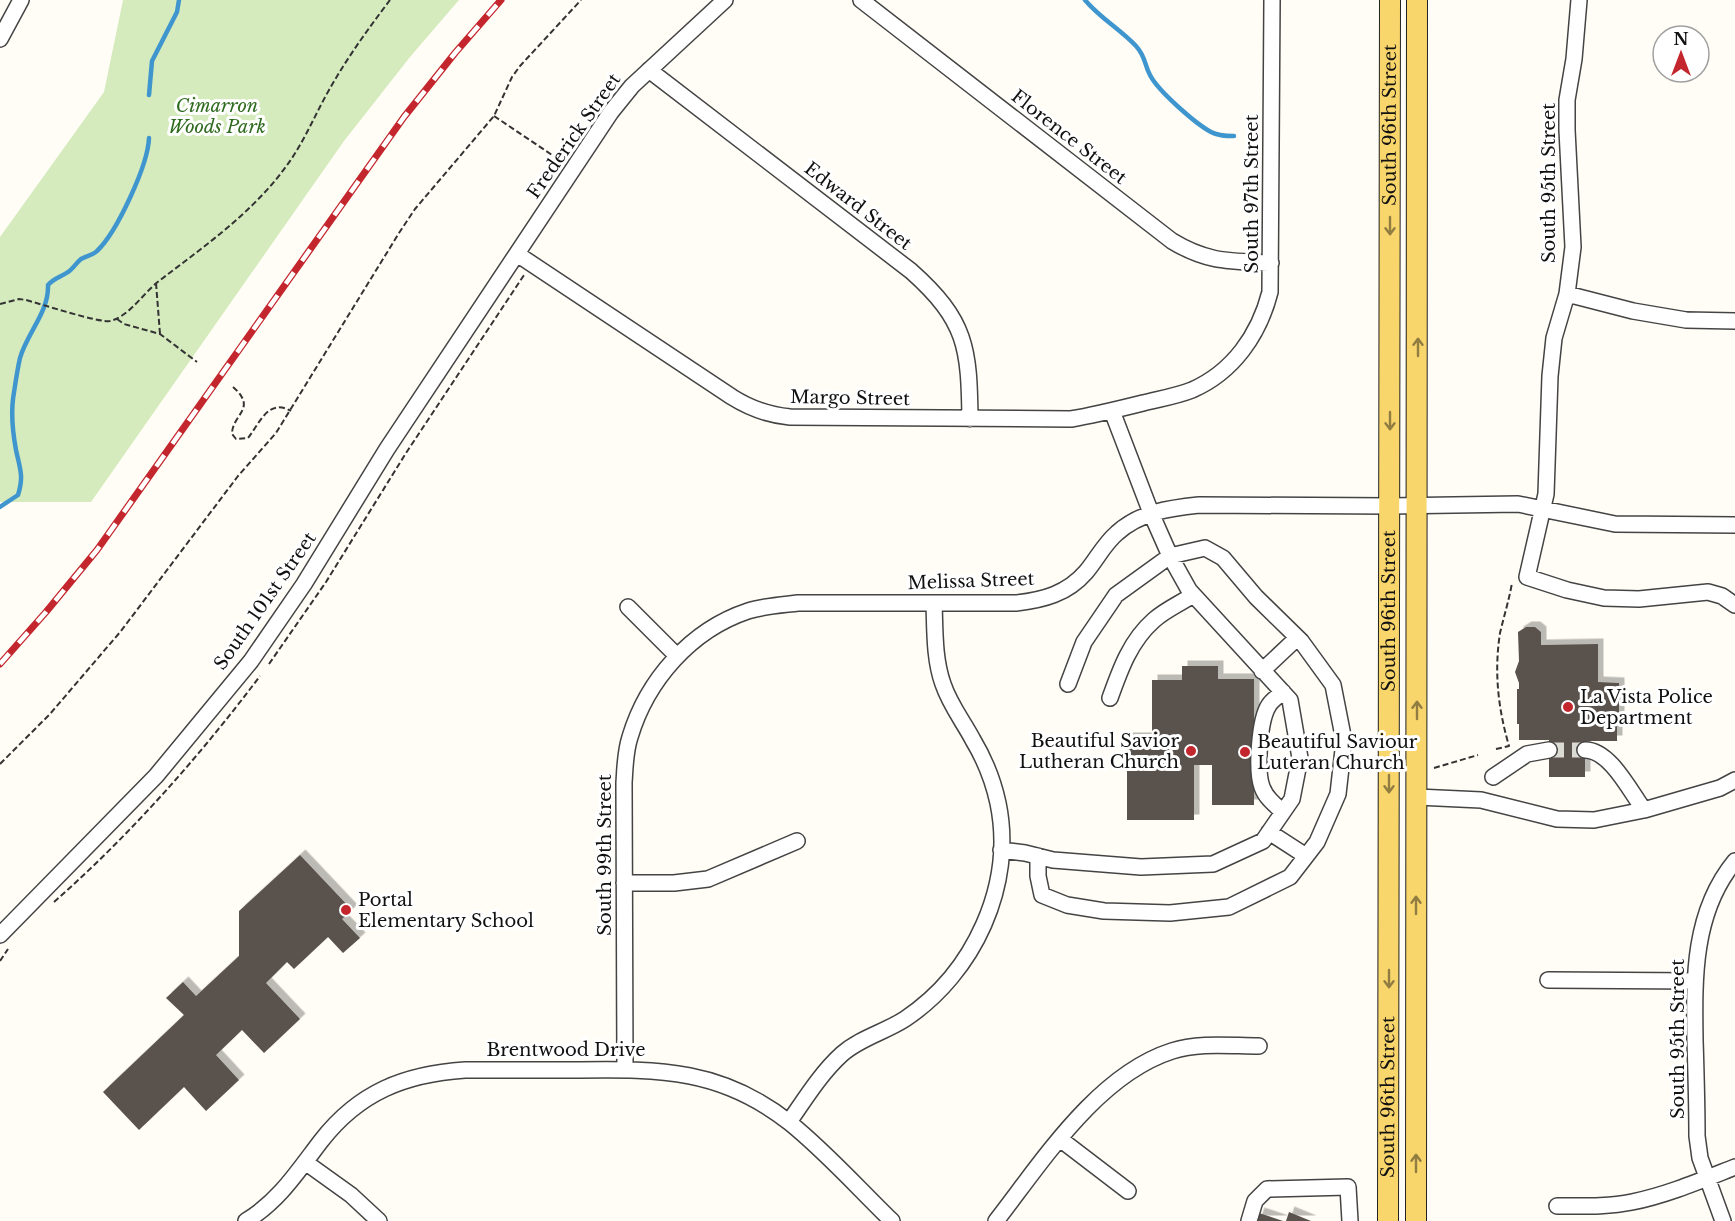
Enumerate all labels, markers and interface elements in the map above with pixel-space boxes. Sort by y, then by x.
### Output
north arrow [1651,24,1711,84]
text: N [1673,29,1689,49]
street label: South 96th Street [1379,44,1401,206]
street label: Frederick Street [523,69,625,203]
street label: Florence Street [1007,85,1131,189]
park label: Cimarron Woods Park [168,95,266,138]
street label: South 95th Street [1538,103,1560,263]
street label: South 97th Street [1241,114,1263,273]
street label: Edward Street [800,157,916,255]
one-way arrow [1384,216,1396,236]
one-way arrow [1412,337,1424,357]
street label: Margo Street [790,386,910,410]
one-way arrow [1384,411,1396,431]
street label: South 101st Street [209,528,321,674]
street label: South 96th Street [1378,530,1400,692]
street label: Melissa Street [907,568,1035,594]
place label: La Vista Police Department [1580,686,1713,729]
one-way arrow [1411,700,1423,720]
marker: La Vista Police Department [1561,700,1575,714]
place label: Beautiful Savior Lutheran Church [1019,730,1179,773]
place label: Beautiful Saviour Luteran Church [1257,731,1418,774]
marker: Beautiful Savior Lutheran Church [1184,744,1198,758]
marker: Beautiful Saviour Luteran Church [1238,745,1252,759]
street label: South 99th Street [594,774,616,936]
one-way arrow [1383,774,1395,794]
place label: Portal Elementary School [358,889,534,932]
one-way arrow [1410,895,1422,915]
marker: Portal Elementary School [339,903,353,917]
street label: South 95th Street [1667,959,1689,1119]
one-way arrow [1383,969,1395,989]
street label: South 96th Street [1377,1016,1399,1178]
street label: Brentwood Drive [486,1039,646,1061]
one-way arrow [1410,1153,1422,1173]

